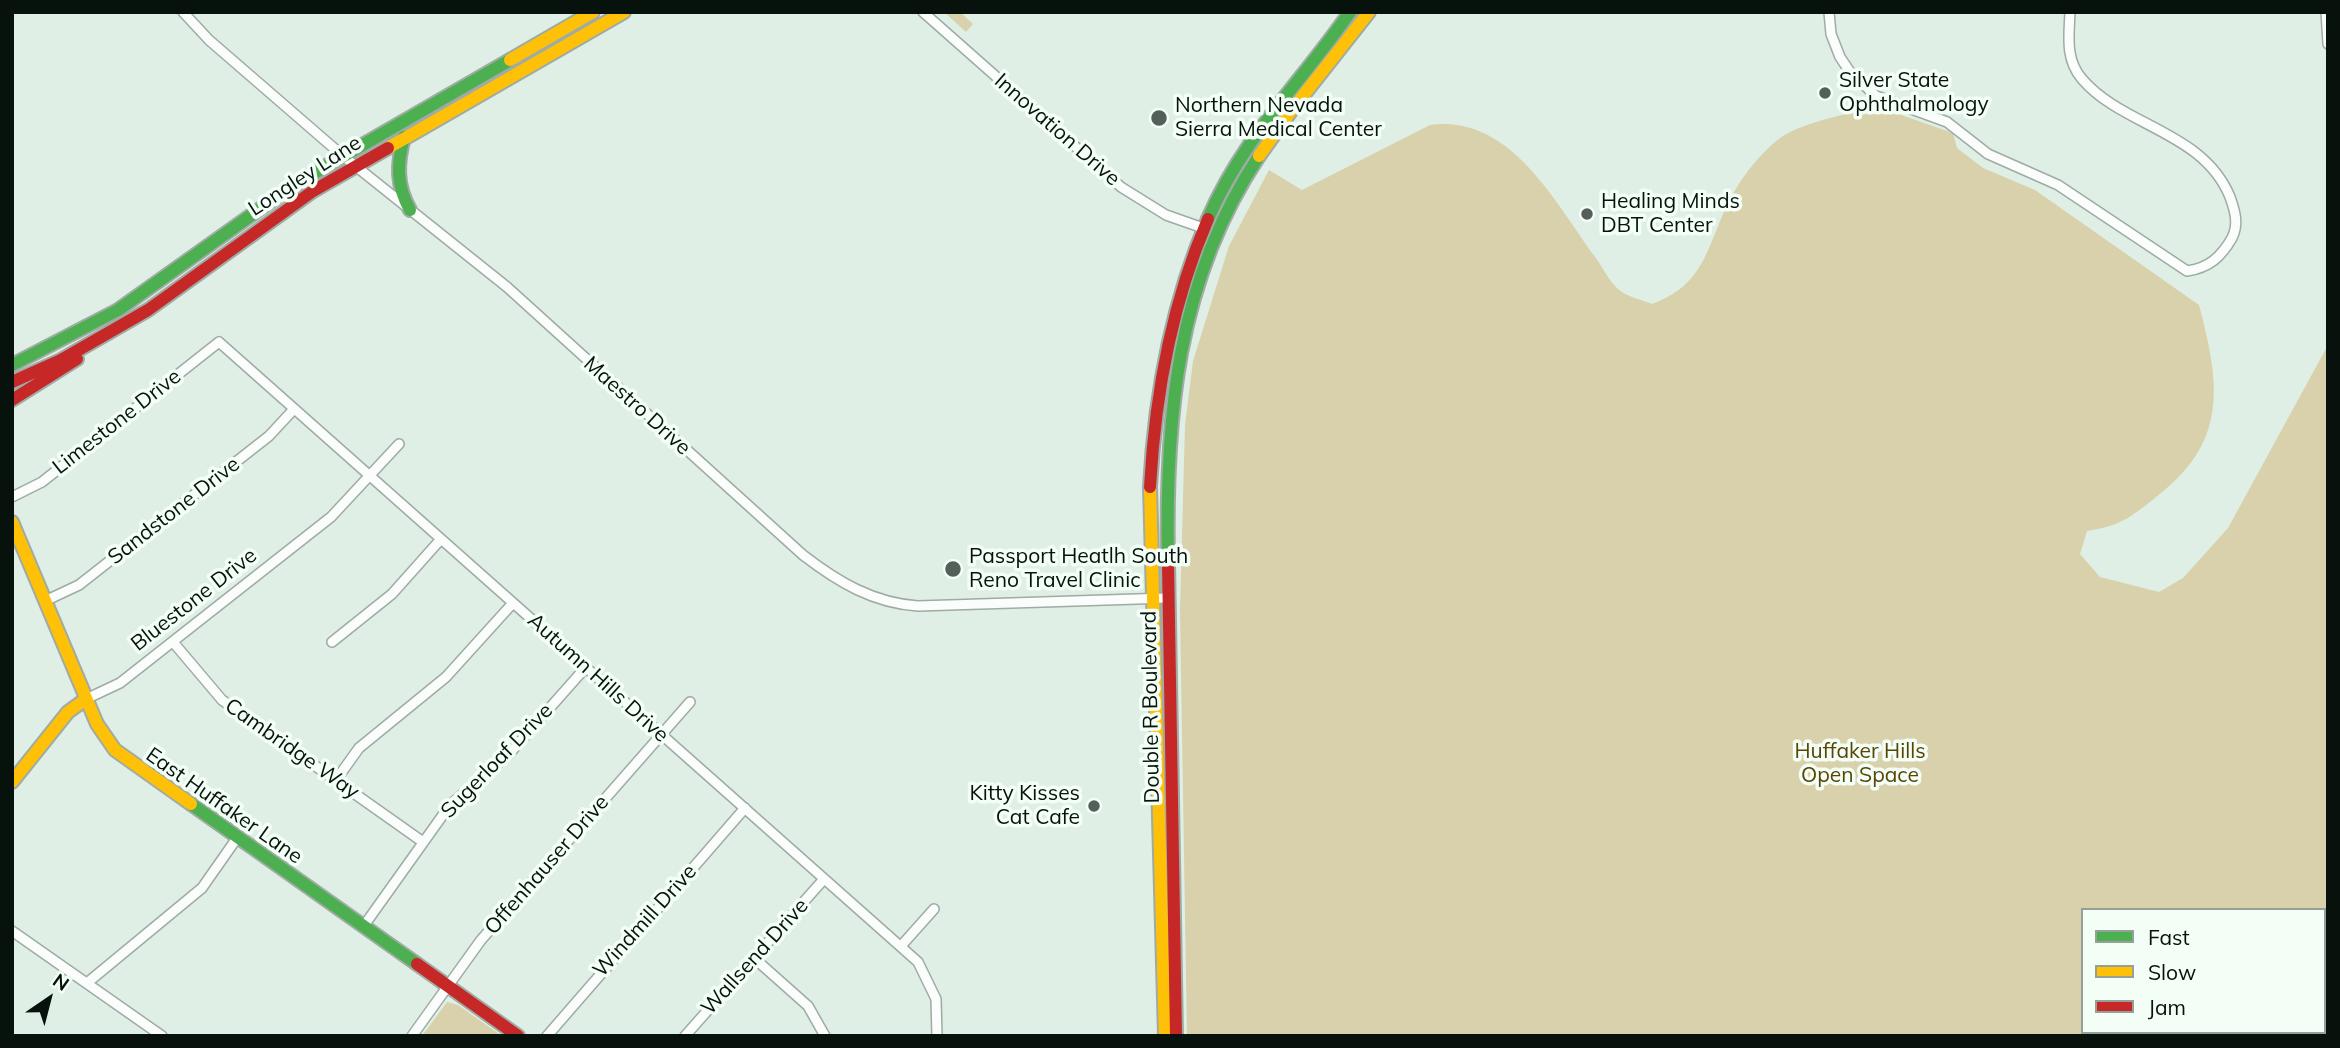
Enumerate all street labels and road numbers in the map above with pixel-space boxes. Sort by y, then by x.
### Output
street label: Innovation Drive [989,69,1125,191]
street label: Longley Lane [244,130,366,222]
street label: Maestro Drive [578,351,696,461]
street label: Limestone Drive [48,364,186,480]
street label: Sandstone Drive [103,452,245,570]
street label: Bluestone Drive [126,543,262,657]
street label: Autumn Hills Drive [522,608,674,748]
street label: Double R Boulevard [1137,610,1165,804]
street label: Cambridge Way [220,693,364,805]
street label: Sugerloaf Drive [436,698,558,824]
street label: East Huffaker Lane [141,743,307,869]
street label: Offenhauser Drive [480,790,614,940]
street label: Windmill Drive [588,859,702,983]
street label: Wallsend Drive [696,894,814,1020]

